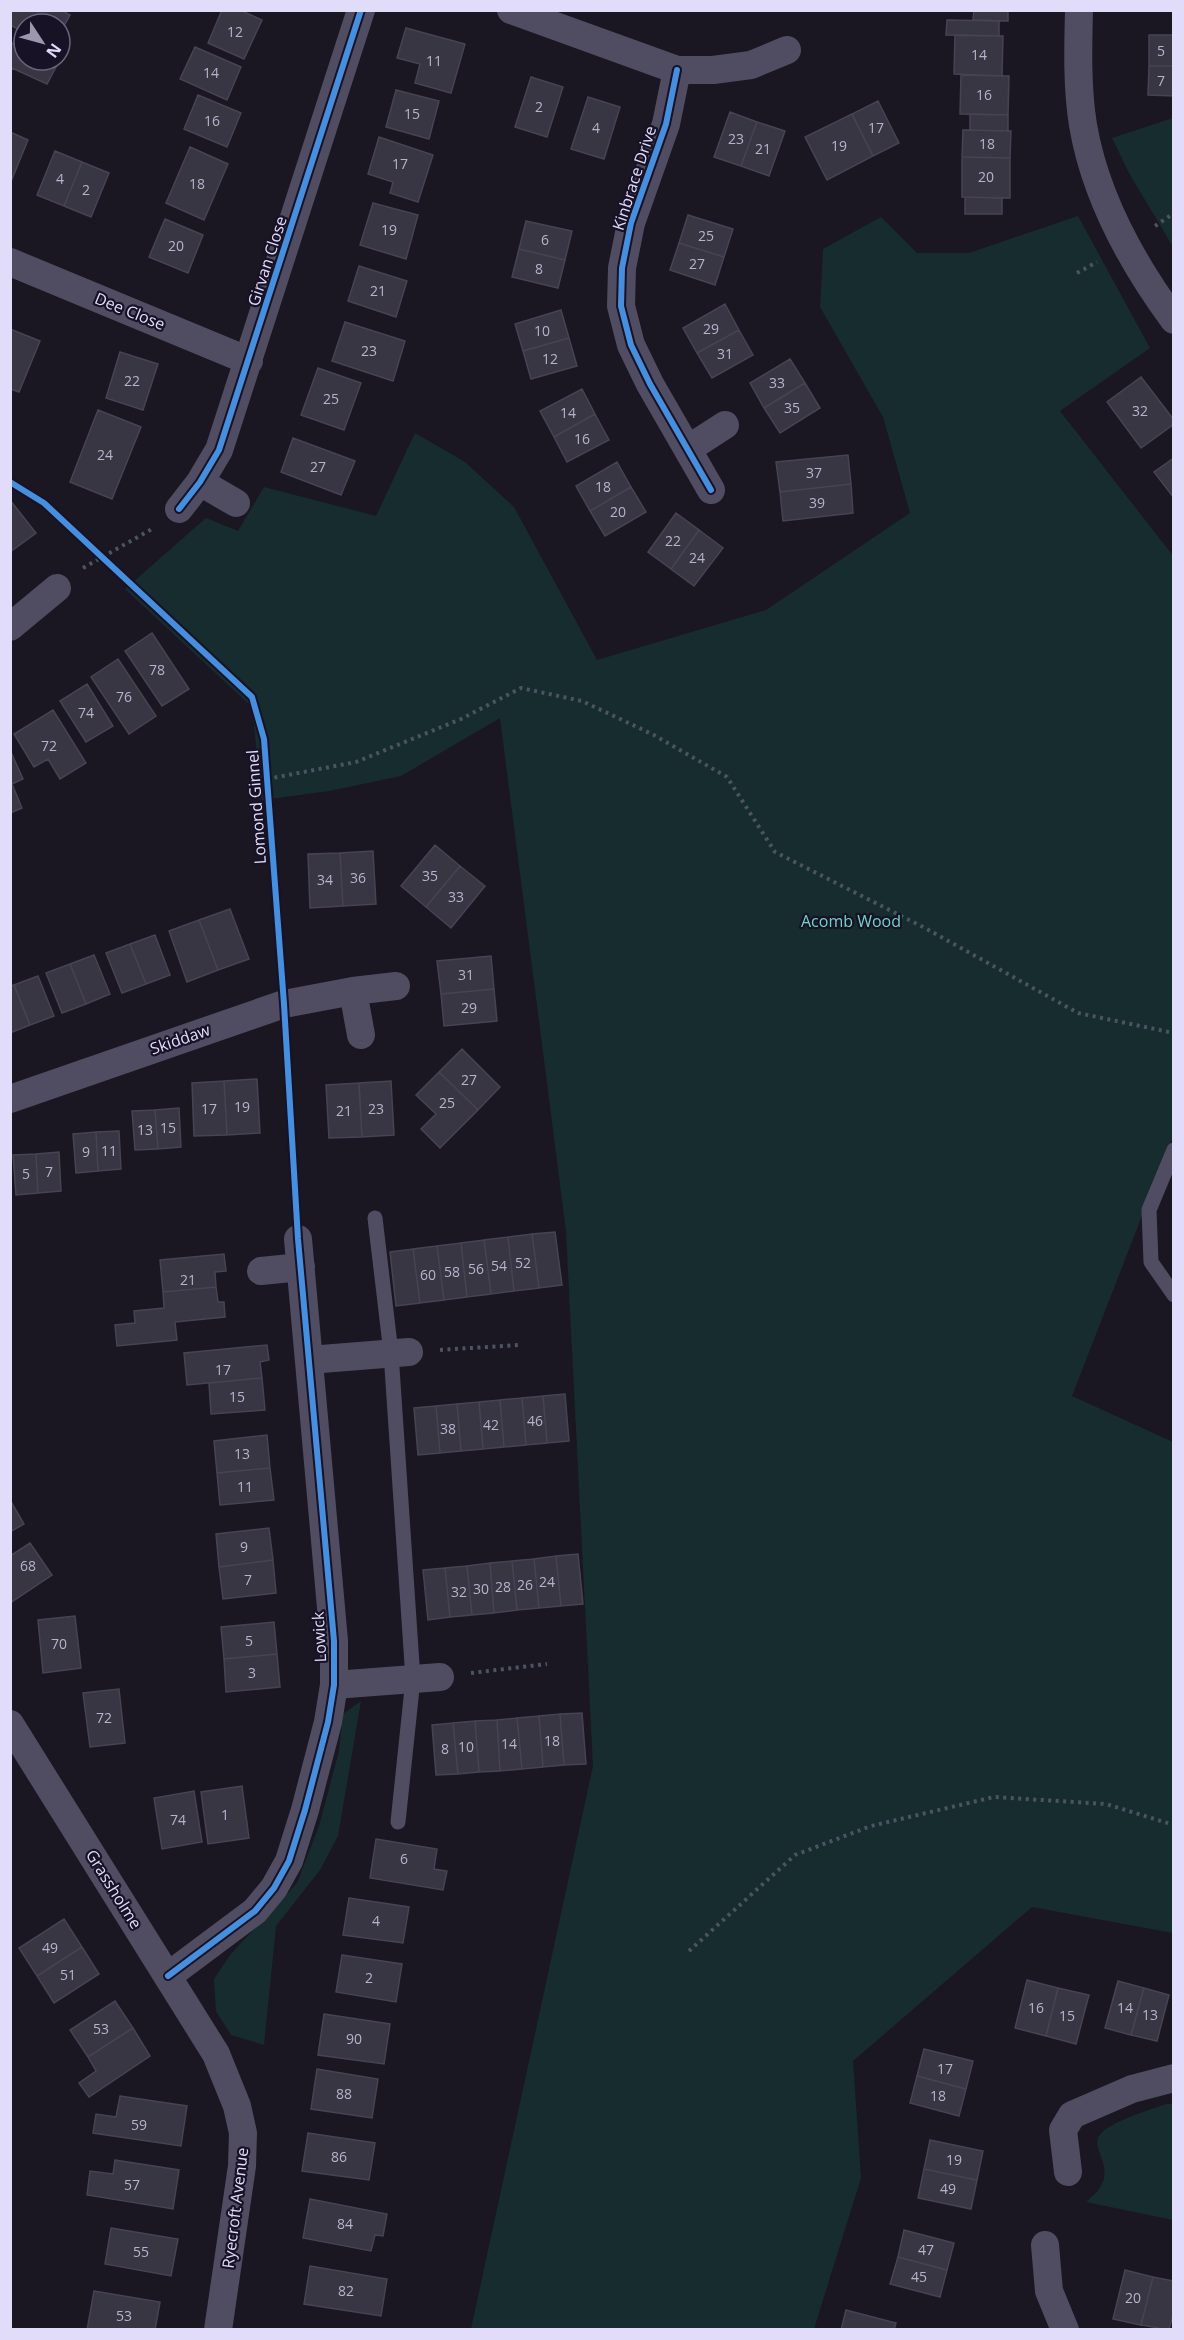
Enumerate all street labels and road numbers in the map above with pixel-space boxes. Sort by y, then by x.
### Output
street label: Kinbrace Drive [607,123,661,233]
street label: Girvan Close [242,213,292,309]
street label: Dee Close [92,287,168,335]
street label: Lomond Ginnel [241,749,271,865]
street label: Skiddaw [147,1018,213,1060]
street label: Lowick [307,1611,331,1663]
street label: Grassholme [81,1845,147,1933]
street label: Ryecroft Avenue [217,2146,253,2270]

